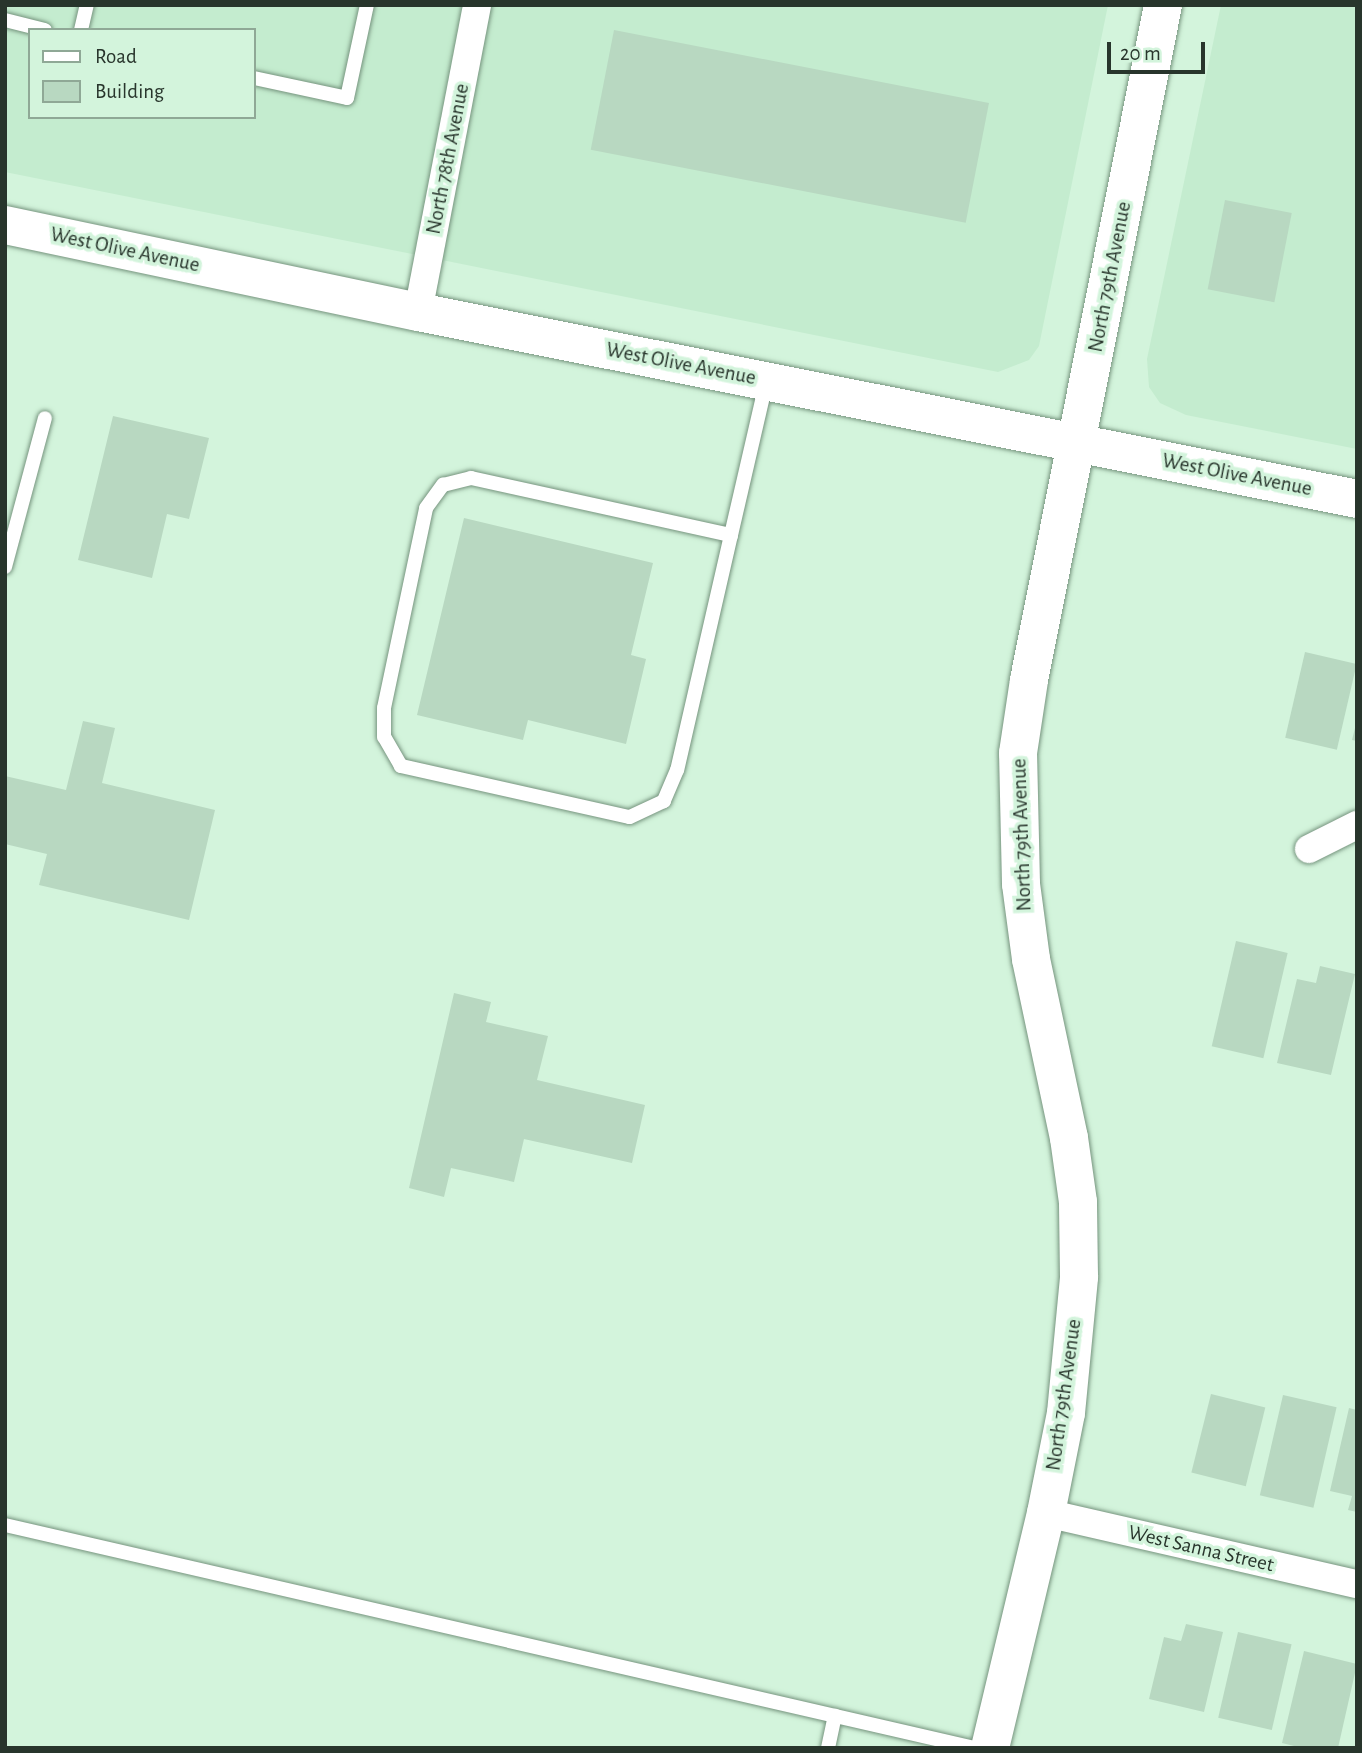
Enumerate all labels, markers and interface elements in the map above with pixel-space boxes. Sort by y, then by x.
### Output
legend [28,28,256,119]
scale bar [1110,28,1208,72]
text: 20 m [1120,43,1161,64]
text: Road [95,46,137,67]
text: Building [95,81,164,102]
street label: North 78th Avenue [421,82,475,236]
street label: North 79th Avenue [1083,200,1137,354]
street label: West Olive Avenue [48,222,202,278]
street label: West Olive Avenue [604,337,758,391]
street label: West Olive Avenue [1160,448,1314,502]
street label: North 79th Avenue [1007,758,1037,912]
street label: North 79th Avenue [1041,1318,1087,1472]
street label: West Sanna Street [1126,1520,1276,1578]

